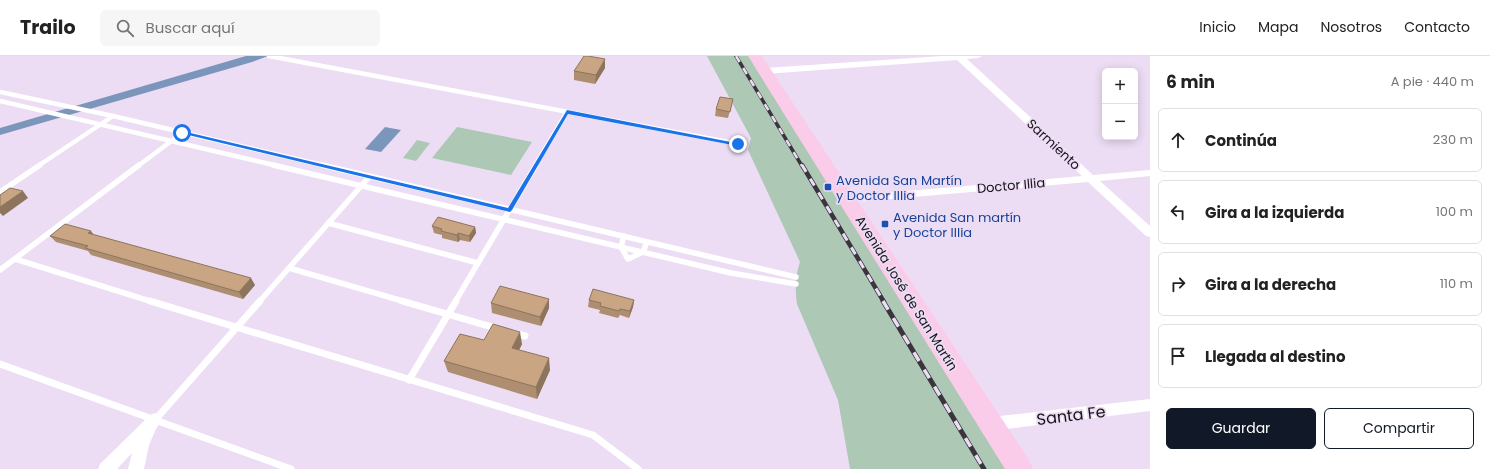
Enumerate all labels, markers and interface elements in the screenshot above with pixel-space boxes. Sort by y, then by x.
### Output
search box [100,10,380,46]
text: Trailo [20,14,76,41]
icon: search [114,17,136,39]
text: Buscar aquí [146,17,235,38]
text: Inicio [1199,17,1236,37]
text: Mapa [1258,17,1299,37]
text: Nosotros [1321,17,1382,37]
text: Contacto [1404,17,1470,37]
map controls [1102,68,1138,140]
button: + [1102,68,1138,104]
text: 6 min [1166,70,1215,94]
text: A pie · 440 m [1391,72,1474,91]
button: − [1102,104,1138,140]
street label: Sarmiento [1023,114,1085,174]
route start [173,124,191,142]
icon: ahead [1167,129,1189,151]
text: Continúa [1205,130,1277,151]
text: 230 m [1433,130,1473,149]
route end [729,135,747,153]
place label: Avenida San Martín y Doctor Illia [836,171,962,205]
street label: Doctor Illia [976,173,1046,198]
marker: Avenida San Martín y Doctor Illia [823,182,833,192]
icon: left [1167,201,1189,223]
text: Gira a la izquierda [1205,202,1344,223]
text: 100 m [1436,202,1473,221]
place label: Avenida San martín y Doctor Illia [893,208,1021,242]
street label: Avenida José de San Martín [851,212,962,375]
marker: Avenida San martín y Doctor Illia [880,219,890,229]
icon: right [1167,273,1189,295]
text: Gira a la derecha [1205,274,1336,295]
text: 110 m [1440,274,1473,293]
icon: arrive [1167,345,1189,367]
text: Llegada al destino [1205,346,1346,367]
street label: Santa Fe [1035,400,1107,431]
button: Guardar [1166,408,1316,449]
button: Compartir [1324,408,1474,449]

